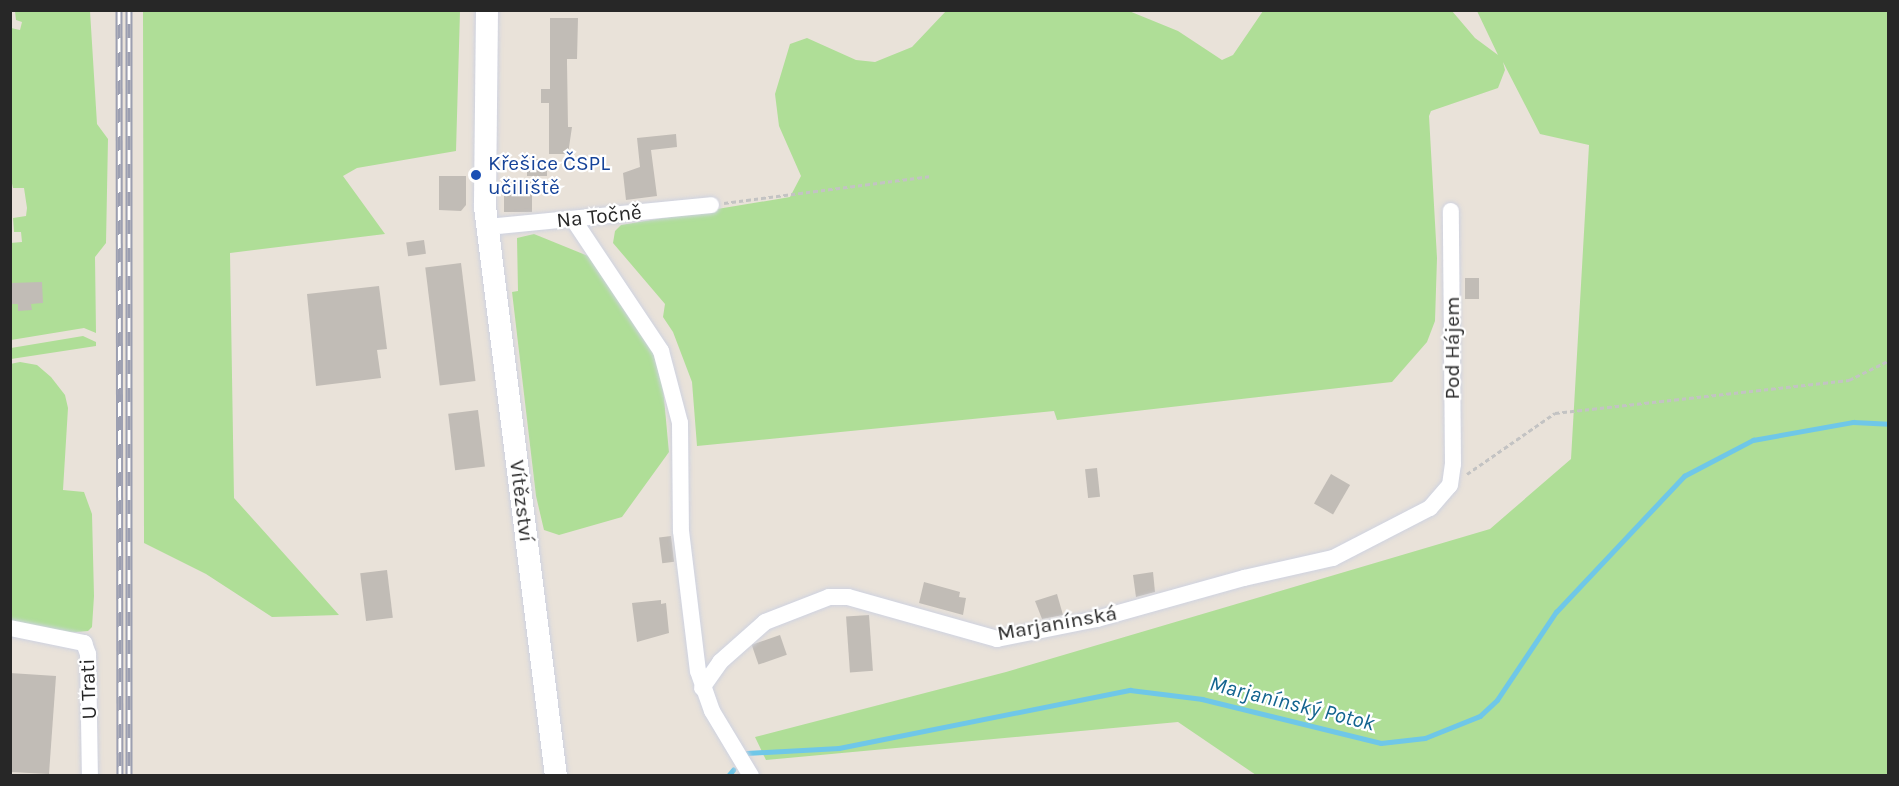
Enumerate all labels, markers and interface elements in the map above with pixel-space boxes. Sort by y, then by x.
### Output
place label: Křešice ČSPL učiliště [488,150,610,200]
marker: Křešice ČSPL učiliště [469,168,483,182]
street label: Na Točně [555,199,643,233]
street label: Pod Hájem [1439,296,1465,400]
street label: Vítězství [504,459,540,543]
street label: Marjanínská [995,600,1119,646]
street label: U Trati [74,658,102,720]
water label: Marjanínský Potok [1207,671,1377,737]

